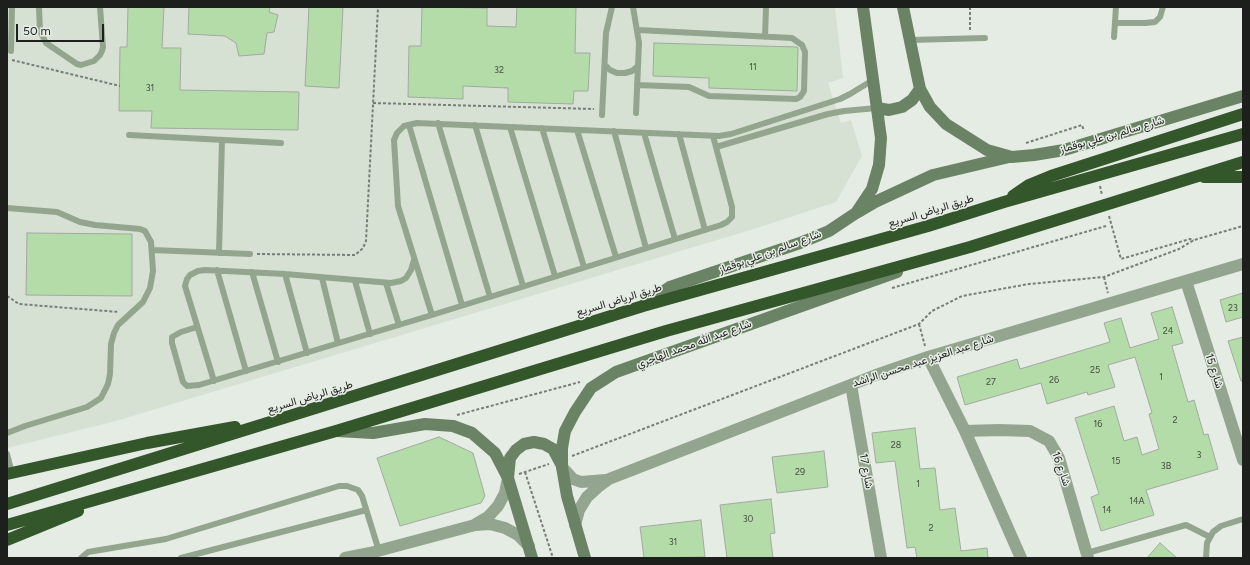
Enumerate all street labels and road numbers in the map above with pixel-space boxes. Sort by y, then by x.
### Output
street label: شارع سالم بن علي بوقماز [1058,114,1166,156]
street label: طريق الرياض السريع [887,192,975,230]
street label: شارع سالم بن علي بوقماز [717,227,823,277]
street label: طريق الرياض السريع [575,281,663,319]
street label: شارع عبد الله محمد الهاجري [635,317,753,371]
street label: شارع عبد العزيز عبد محسن الراشد [851,332,995,390]
street label: شارع 15 [1202,352,1226,390]
street label: طريق الرياض السريع [266,378,354,416]
street label: شارع 16 [1049,450,1073,488]
street label: شارع 17 [856,452,876,490]

